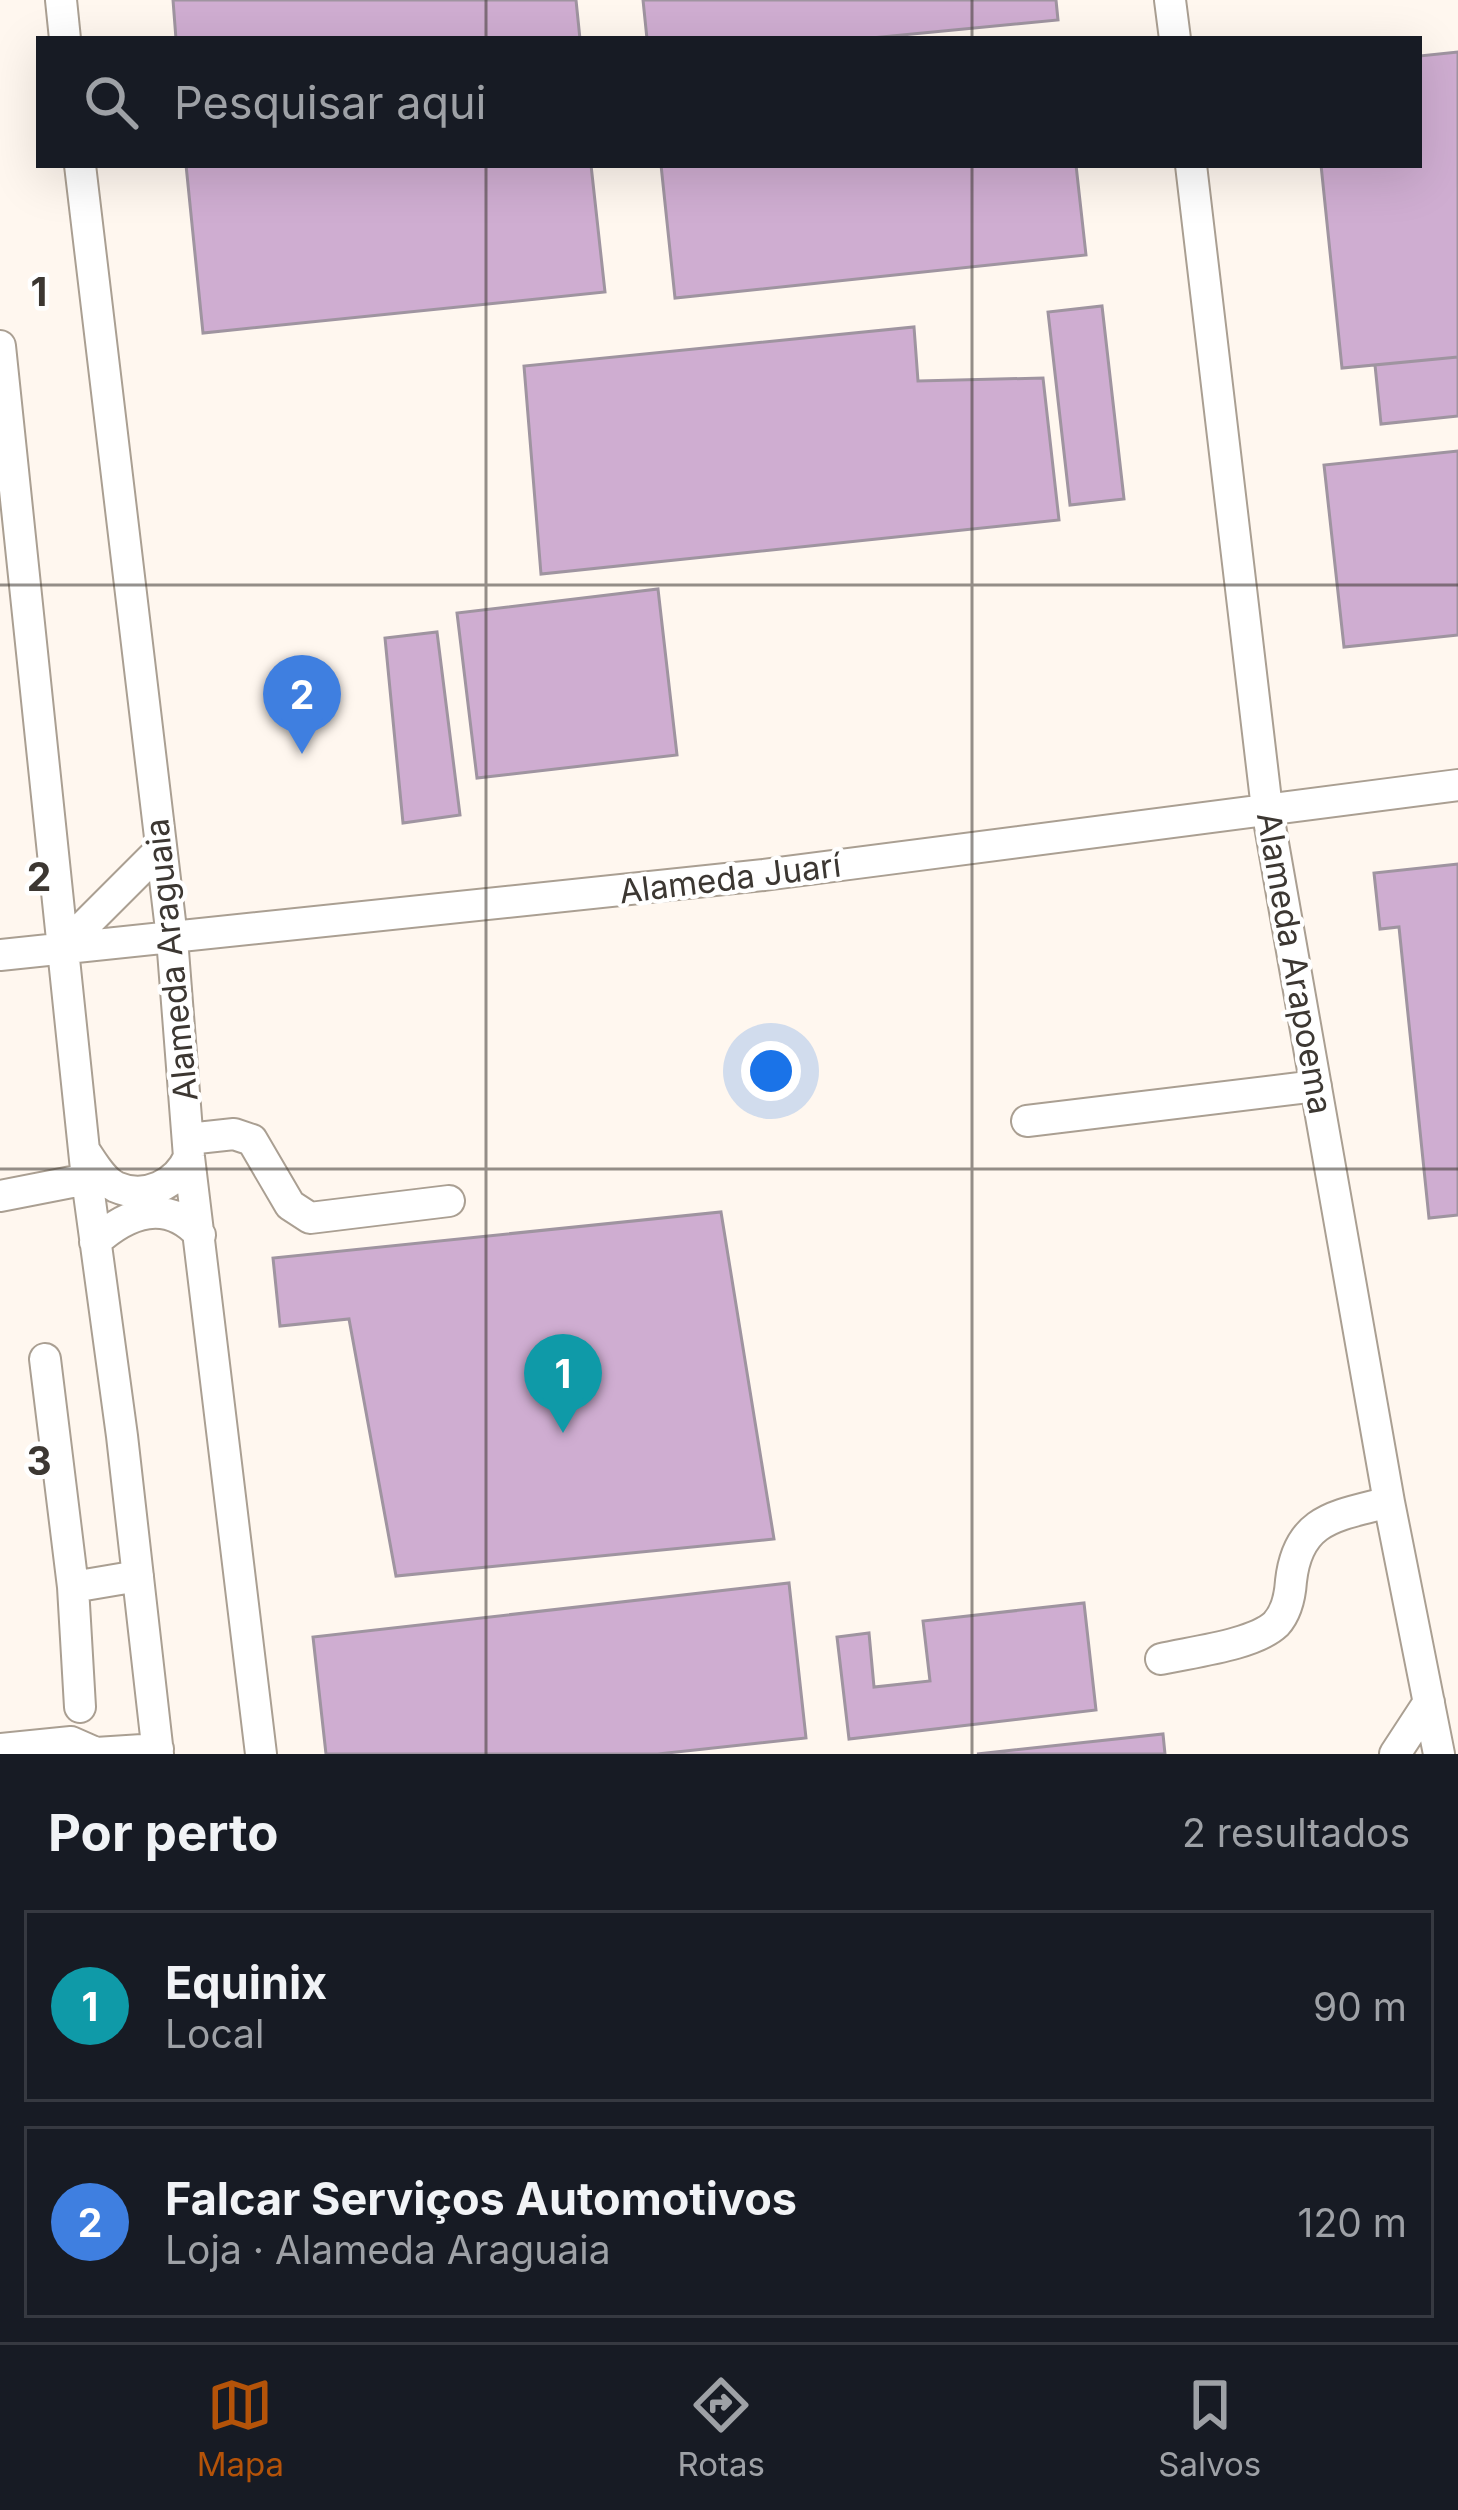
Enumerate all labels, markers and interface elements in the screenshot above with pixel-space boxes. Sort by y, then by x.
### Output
search box [36,36,1422,168]
icon: search [78,69,144,135]
text: Pesquisar aqui [174,75,487,130]
text: 1 [31,268,47,315]
pin: 2 [263,655,341,754]
street label: Alameda Arapoema [1249,809,1341,1117]
street label: Alameda Araguaia [136,817,206,1103]
street label: Alameda Juarí [617,844,844,911]
text: 2 [27,853,51,900]
your location [741,1041,801,1101]
pin: 1 [524,1334,602,1433]
text: 3 [26,1437,52,1484]
text: Por perto [48,1802,279,1863]
text: 2 resultados [1182,1809,1410,1856]
text: Equinix [165,1955,327,2010]
text: 1 [82,1983,98,2030]
text: 90 m [1313,1983,1407,2030]
text: Local [165,2010,264,2057]
text: Falcar Serviços Automotivos [165,2171,797,2226]
text: 2 [78,2199,102,2246]
text: 120 m [1298,2199,1407,2246]
text: Loja · Alameda Araguaia [165,2226,611,2273]
tab: Mapa [197,2372,284,2484]
tab: Rotas [677,2372,765,2484]
tab: Salvos [1158,2372,1261,2484]

